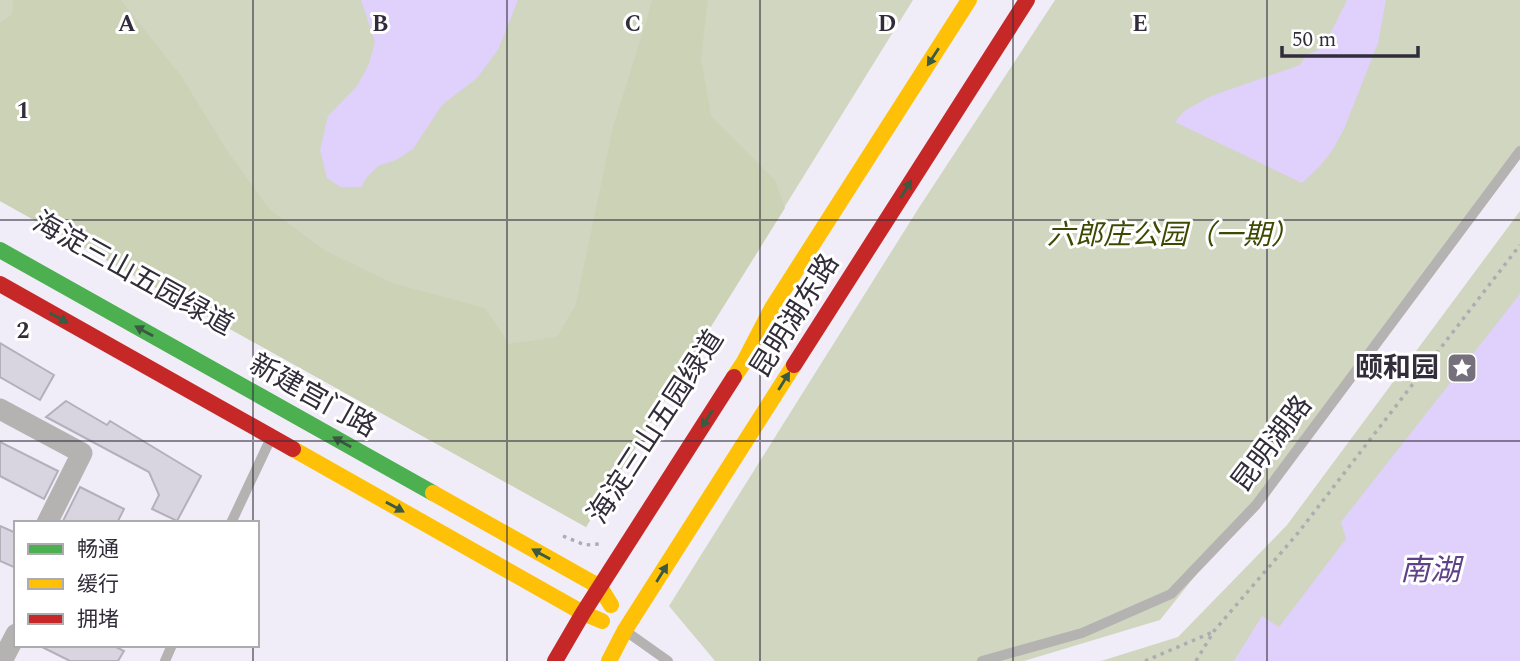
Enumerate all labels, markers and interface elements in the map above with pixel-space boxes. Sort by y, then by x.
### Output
text: A [118,7,136,42]
text: B [372,7,388,42]
text: C [625,7,641,42]
text: D [878,7,896,42]
text: E [1132,7,1148,42]
scale bar [1282,14,1418,58]
text: 50 m [1292,24,1336,56]
one-way arrow [926,48,939,67]
text: 1 [17,94,29,129]
one-way arrow [900,179,913,199]
street label: 海淀三山五园绿道 [25,201,241,347]
park label: 六郎庄公园（一期） [1047,214,1299,257]
street label: 昆明湖东路 [740,245,850,387]
one-way arrow [50,312,69,324]
text: 2 [17,314,30,349]
street label: 海淀三山五园绿道 [577,321,735,533]
one-way arrow [134,325,154,337]
street label: 新建宫门路 [241,343,385,449]
place label: 颐和园 [1355,347,1439,390]
place icon: 颐和园 [1445,351,1479,385]
one-way arrow [778,371,791,391]
street label: 昆明湖路 [1221,386,1323,502]
one-way arrow [701,410,714,429]
one-way arrow [333,436,352,448]
one-way arrow [385,501,405,513]
legend [14,521,259,647]
text: 畅通 [77,534,119,566]
one-way arrow [531,548,550,560]
water label: 南湖 [1400,548,1464,594]
one-way arrow [656,563,669,583]
text: 缓行 [77,569,119,601]
text: 拥堵 [77,604,119,636]

